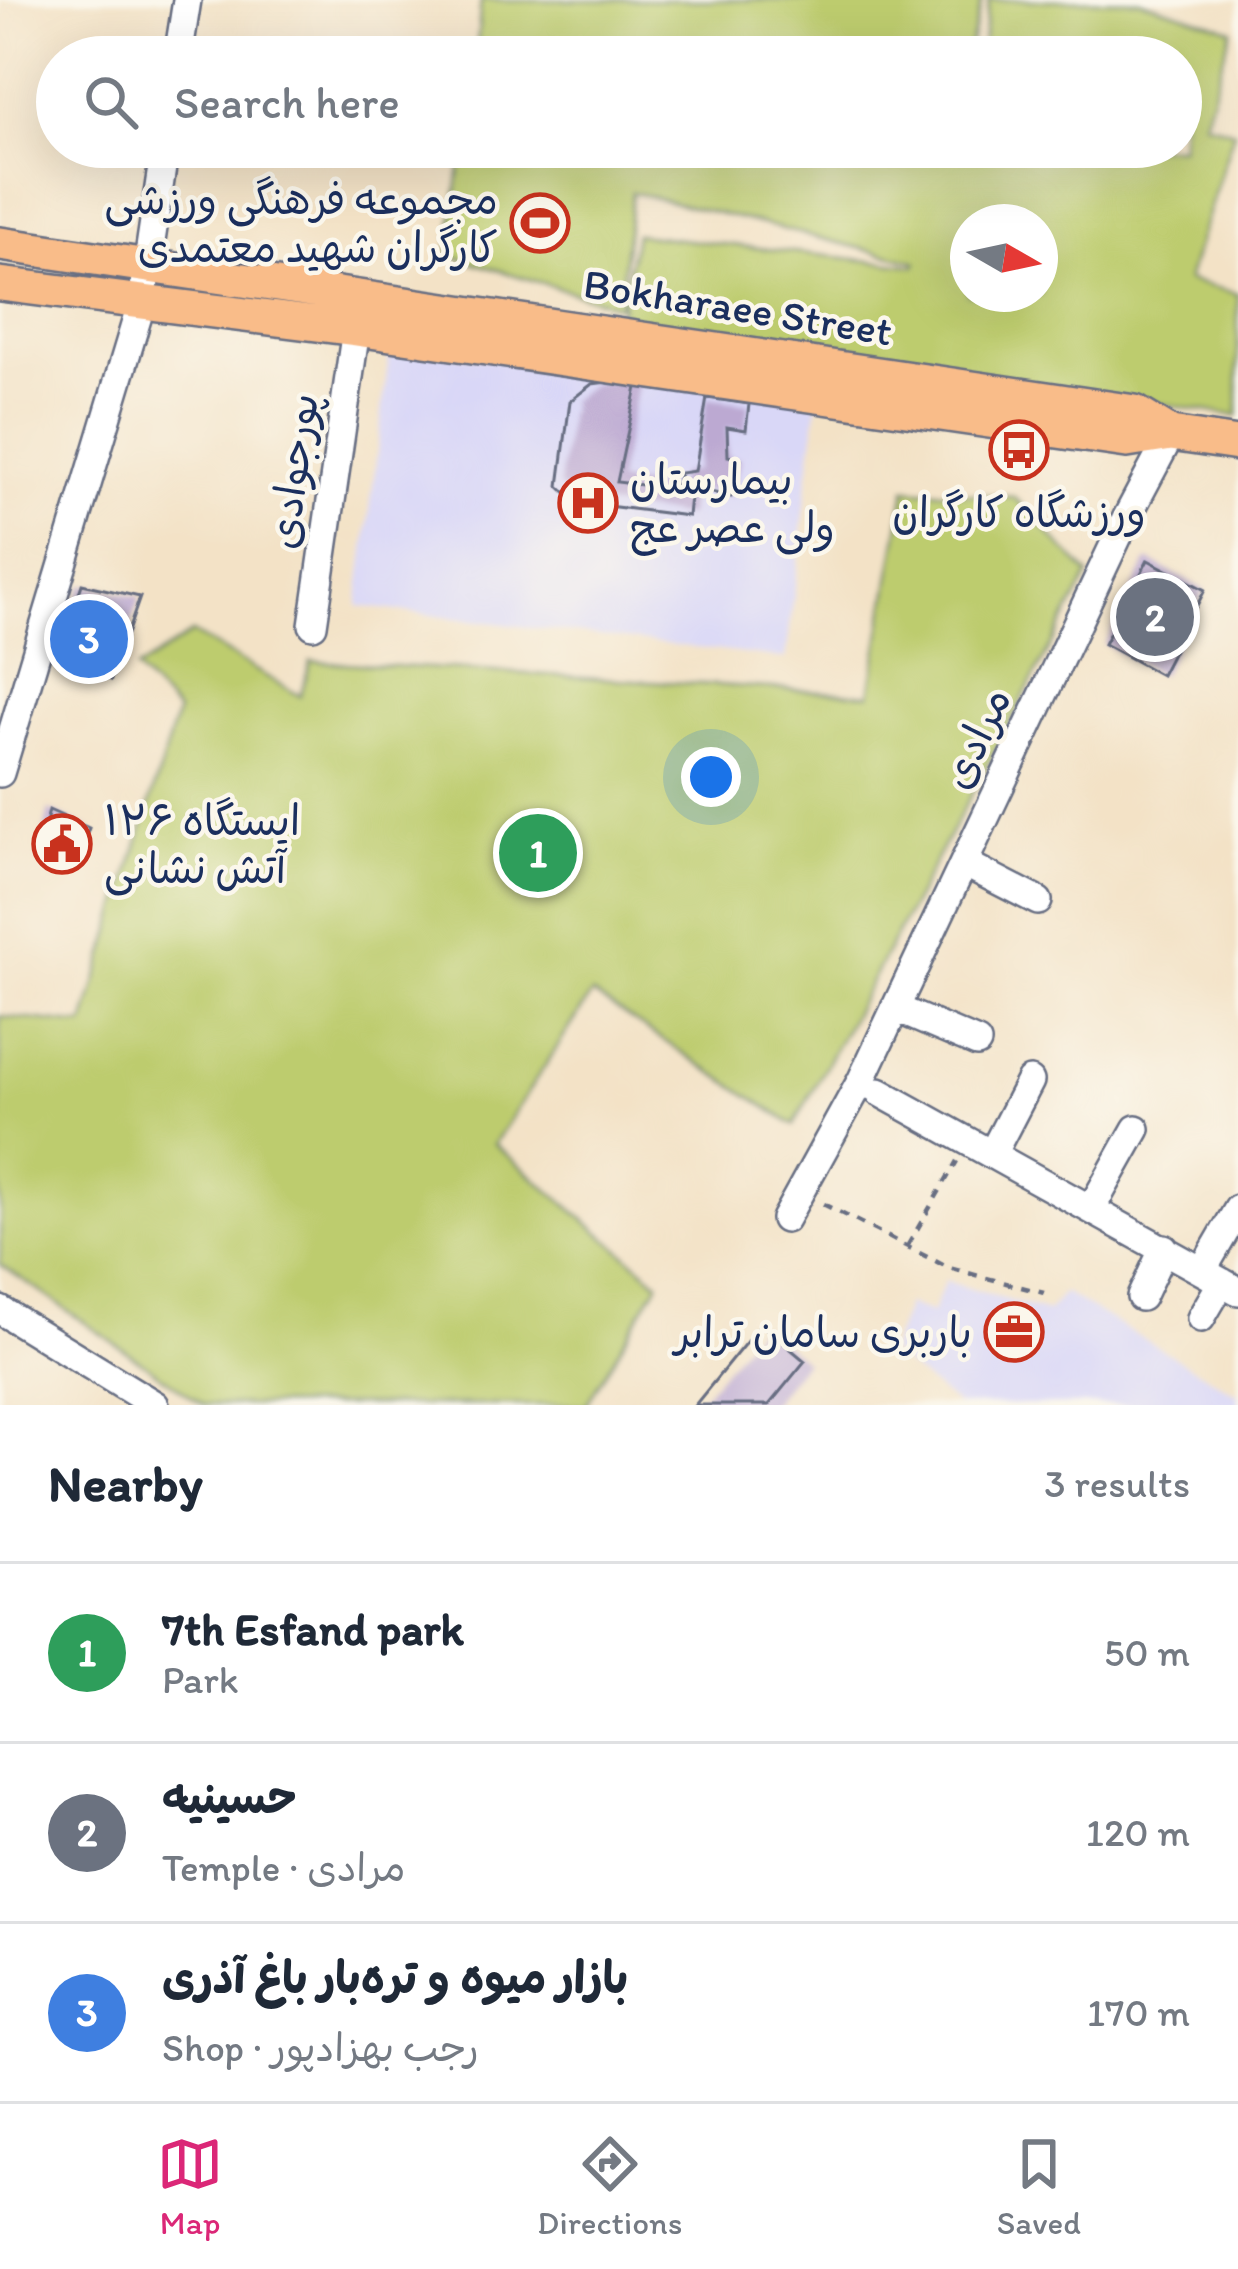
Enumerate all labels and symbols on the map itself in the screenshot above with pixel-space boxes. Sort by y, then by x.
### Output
place label: مجموعه فرهنگی ورزشی کارگران شهید معتمدی [104,174,498,273]
sports icon: مجموعه فرهنگی ورزشی کارگران شهید معتمدی [509,192,571,254]
north arrow [950,204,1058,312]
street label: Bokharaee Street [580,257,896,357]
street label: پورجوادی [257,390,331,552]
bus stop icon: ورزشگاه کارگران [988,419,1050,481]
place label: بیمارستان ولی عصر عج [630,454,835,556]
hospital icon: بیمارستان ولی عصر عج [557,472,619,534]
place label: ورزشگاه کارگران [892,487,1146,538]
pin: 2 [1116,572,1194,662]
pin: 3 [50,594,128,684]
street label: مرادی [931,679,1021,797]
your location [681,747,741,807]
place label: ایستگاه ۱۲۶ آتش نشانی [104,795,300,896]
pin: 1 [499,808,577,898]
public building icon: ایستگاه ۱۲۶ آتش نشانی [31,813,93,875]
office icon: باربری سامان ترابر [983,1301,1045,1363]
place label: باربری سامان ترابر [671,1307,972,1358]

